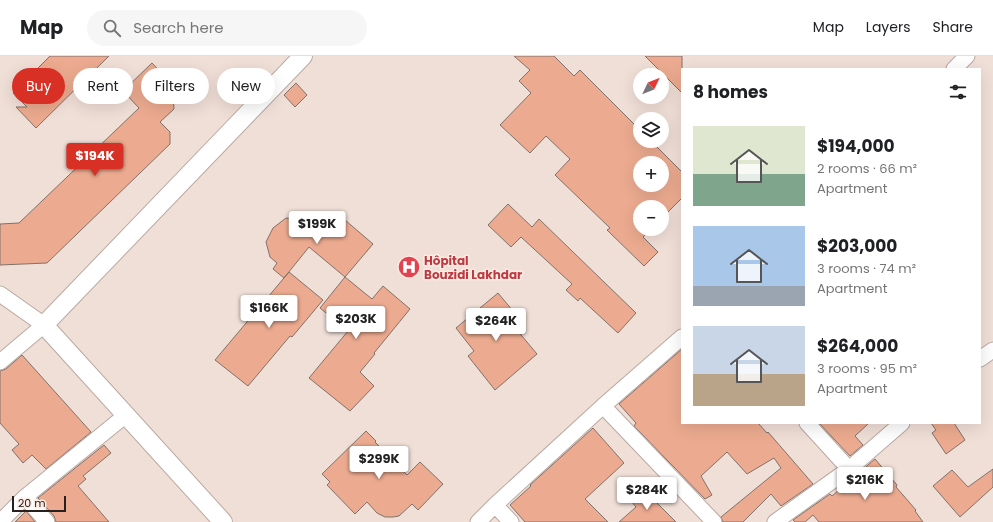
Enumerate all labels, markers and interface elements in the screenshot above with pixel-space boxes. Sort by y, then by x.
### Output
search box [87,10,367,46]
text: Map [20,14,63,41]
icon: search [101,17,123,39]
text: Search here [133,17,224,38]
text: Map [813,17,844,37]
text: Layers [866,17,910,37]
text: Share [932,17,973,37]
chip: Buy [12,68,65,104]
chip: Rent [73,68,133,104]
chip: Filters [141,68,209,104]
chip: New [217,68,275,104]
north arrow [633,68,669,104]
map controls [633,68,669,236]
text: 8 homes [693,80,768,104]
icon: filters [947,81,969,103]
button: layers [633,112,669,148]
text: $194,000 [817,134,895,158]
icon: home [725,142,773,190]
pin: $194K [67,143,123,177]
text: $194K [75,146,115,165]
button: + [633,156,669,192]
text: 2 rooms · 66 m² [817,159,917,178]
text: Apartment [817,179,887,198]
button: − [633,200,669,236]
pin: $199K [289,211,345,245]
text: $199K [298,214,336,233]
text: $203,000 [817,234,897,258]
icon: home [725,242,773,290]
place label: Hôpital Bouzidi Lakhdar [424,252,522,283]
hospital icon: Hôpital Bouzidi Lakhdar [396,254,422,280]
text: 3 rooms · 74 m² [817,259,916,278]
text: Apartment [817,279,887,298]
pin: $166K [241,295,297,329]
text: $166K [249,298,289,317]
pin: $203K [328,306,384,340]
pin: $264K [468,308,524,342]
text: $203K [335,309,377,328]
text: $264K [475,311,517,330]
text: $264,000 [817,334,898,358]
icon: home [725,342,773,390]
text: 3 rooms · 95 m² [817,359,917,378]
text: Apartment [817,379,887,398]
pin: $299K [351,446,407,480]
text: $299K [358,449,400,468]
pin: $216K [837,467,893,501]
text: $216K [846,470,884,489]
pin: $284K [619,477,675,511]
text: $284K [626,480,668,499]
scale bar [12,494,66,513]
text: 20 m [18,495,46,511]

